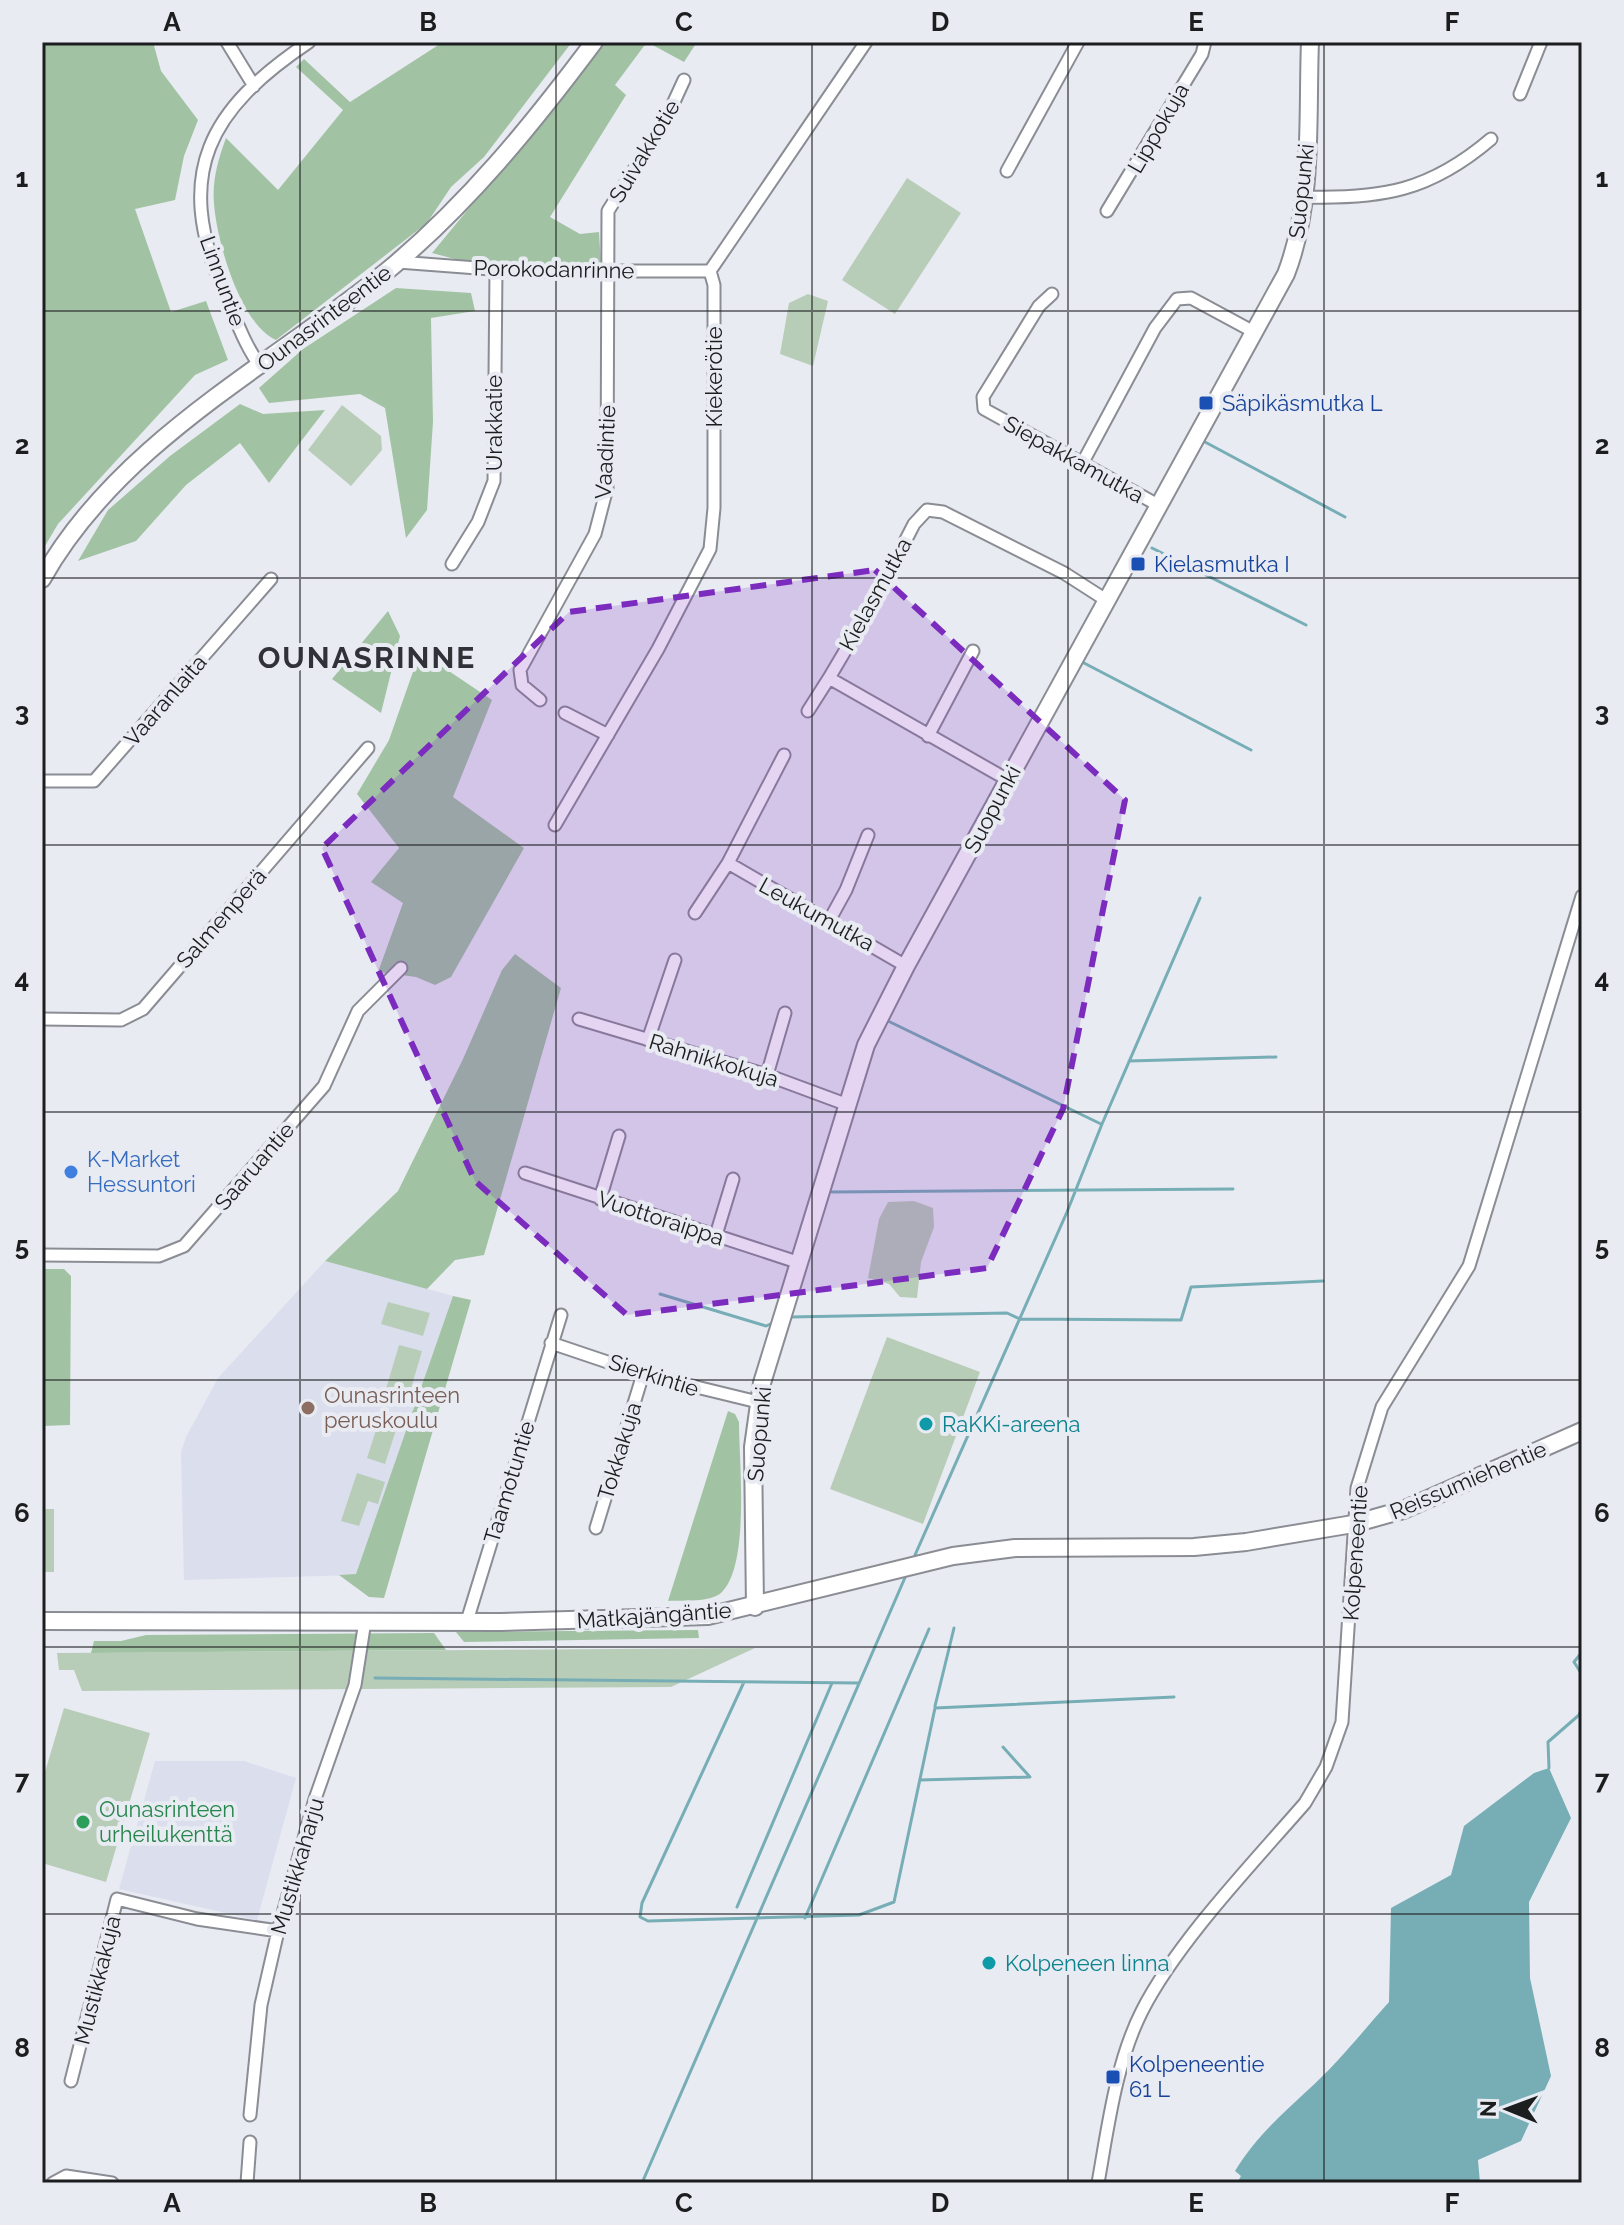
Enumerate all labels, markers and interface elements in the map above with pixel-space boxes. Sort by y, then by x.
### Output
text: A [163,7,181,37]
text: B [419,7,437,37]
text: C [675,7,693,37]
text: D [931,7,949,37]
text: E [1188,7,1204,37]
text: F [1445,7,1460,37]
street label: Lippokuja [1122,78,1194,178]
street label: Suivakkotie [603,95,685,207]
street label: Suopunki [1283,142,1319,240]
text: 1 [16,163,29,193]
text: 1 [1596,163,1609,193]
street label: Linnuntie [195,232,251,330]
street label: Porokodanrinne [473,255,635,283]
street label: Ounasrinteentie [252,259,396,377]
street label: Kiekerötie [701,326,727,428]
street label: Urakkatie [481,375,507,471]
place label: Säpikäsmutka L [1222,390,1383,416]
marker: Säpikäsmutka L [1197,394,1215,412]
street label: Vaadintie [590,404,620,500]
street label: Siepakkamutka [999,410,1149,508]
text: 2 [15,430,29,460]
text: 2 [1595,430,1609,460]
street label: Kielasmutka [833,533,917,655]
place label: Kielasmutka I [1154,551,1290,577]
marker: Kielasmutka I [1129,555,1147,573]
district label: OUNASRINNE [258,640,476,675]
street label: Vaaranlaita [118,649,212,751]
text: 3 [15,697,29,727]
text: 3 [1595,697,1609,727]
street label: Suopunki [958,761,1026,857]
street label: Salmenperä [171,863,271,973]
street label: Leukumutka [755,872,879,956]
text: 4 [15,964,29,994]
text: 4 [1595,964,1609,994]
street label: Rahnikkokuja [646,1028,782,1092]
street label: Saaruantie [209,1117,299,1215]
place label: K-Market Hessuntori [87,1146,196,1197]
marker: K-Market Hessuntori [62,1163,80,1181]
street label: Vuottoraippa [595,1185,727,1251]
text: 5 [15,1231,29,1261]
text: 5 [1595,1231,1609,1261]
street label: Sierkintie [606,1348,702,1402]
place label: Ounasrinteen peruskoulu [324,1382,460,1433]
street label: Suopunki [742,1385,776,1483]
marker: Ounasrinteen peruskoulu [299,1399,317,1417]
street label: Tokkakuja [592,1399,646,1503]
place label: RaKKi-areena [942,1411,1081,1437]
marker: RaKKi-areena [917,1415,935,1433]
street label: Taamotuntie [478,1418,540,1546]
street label: Reissumiehentie [1386,1435,1550,1525]
street label: Kolpeneentie [1337,1484,1373,1621]
text: 6 [14,1498,30,1528]
text: 6 [1594,1498,1610,1528]
street label: Matkajängäntie [576,1597,732,1633]
text: 7 [15,1765,30,1795]
text: 7 [1595,1765,1610,1795]
street label: Mustikkaharju [265,1795,329,1937]
place label: Ounasrinteen urheilukenttä [99,1796,235,1847]
marker: Ounasrinteen urheilukenttä [74,1813,92,1831]
street label: Mustikkakuja [68,1913,126,2047]
place label: Kolpeneen linna [1005,1950,1170,1976]
marker: Kolpeneen linna [980,1954,998,1972]
text: 8 [14,2033,30,2063]
text: 8 [1594,2033,1610,2063]
place label: Kolpeneentie 61 L [1129,2051,1265,2102]
marker: Kolpeneentie 61 L [1104,2068,1122,2086]
north arrow [1468,2069,1548,2149]
text: N [1475,2100,1501,2117]
text: A [163,2188,181,2218]
text: B [419,2188,437,2218]
text: C [675,2188,693,2218]
text: D [931,2188,949,2218]
text: E [1188,2188,1204,2218]
text: F [1445,2188,1460,2218]

